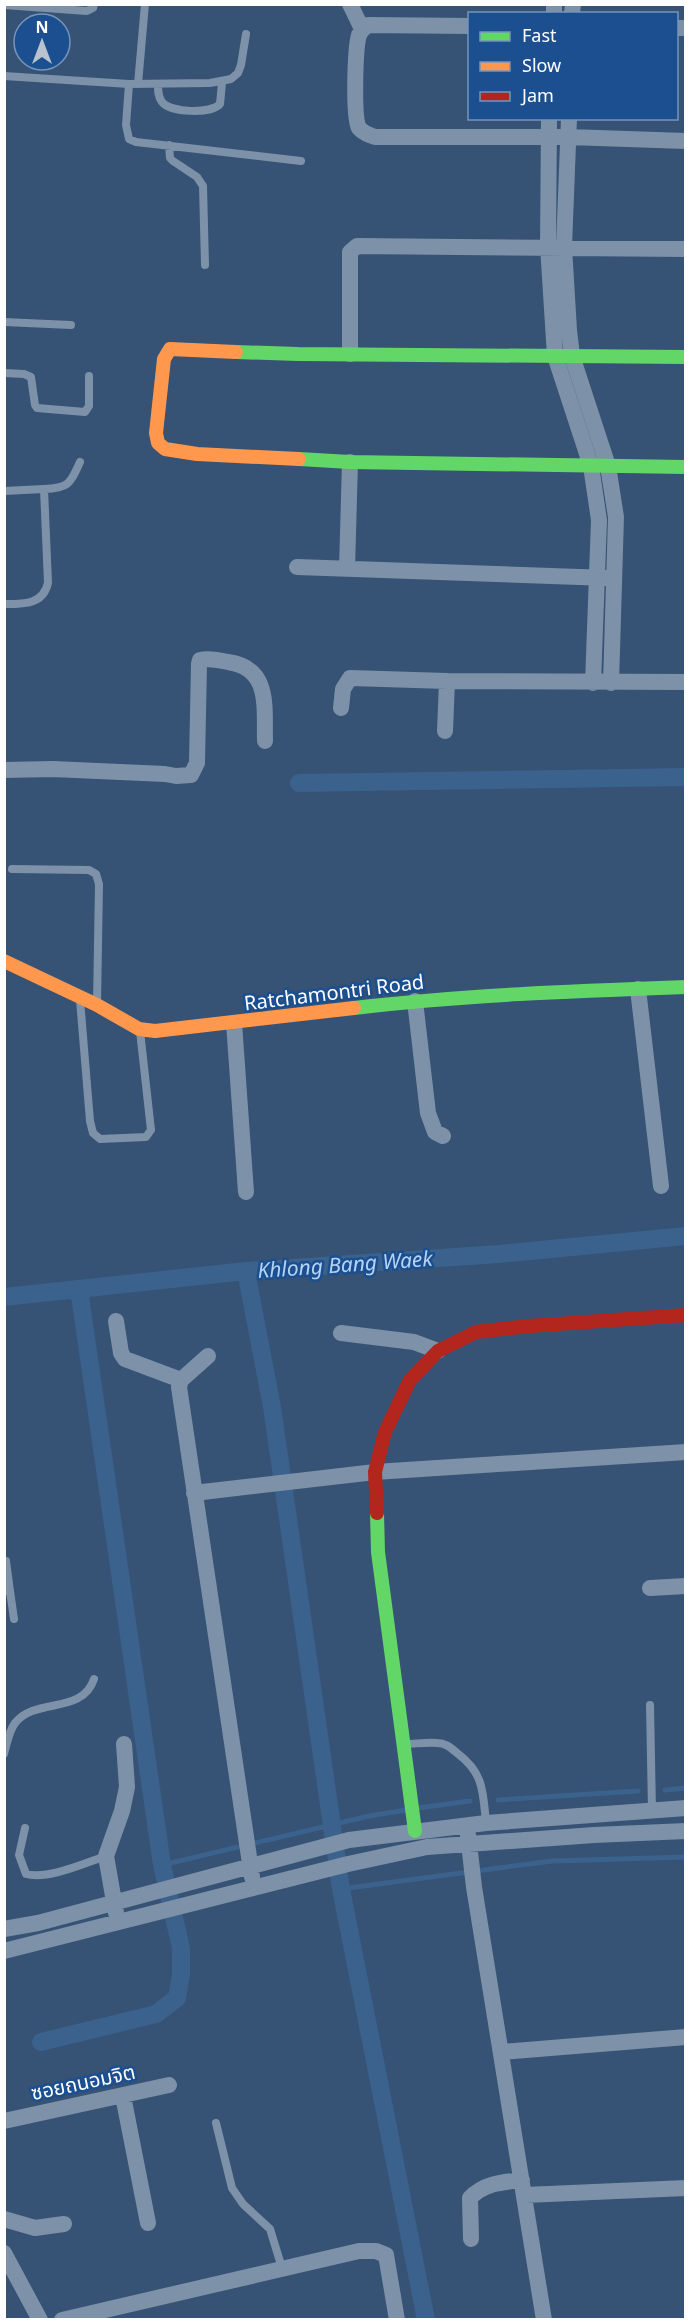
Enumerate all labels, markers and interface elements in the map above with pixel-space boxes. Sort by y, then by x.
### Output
north arrow [12,12,72,72]
legend [468,12,678,120]
text: N [35,16,49,38]
text: Fast [522,23,557,47]
text: Slow [522,53,561,77]
text: Jam [520,83,554,107]
street label: Ratchamontri Road [242,968,426,1016]
water label: Khlong Bang Waek [256,1244,435,1284]
street label: ซอยถนอมจิต [28,2058,138,2106]

